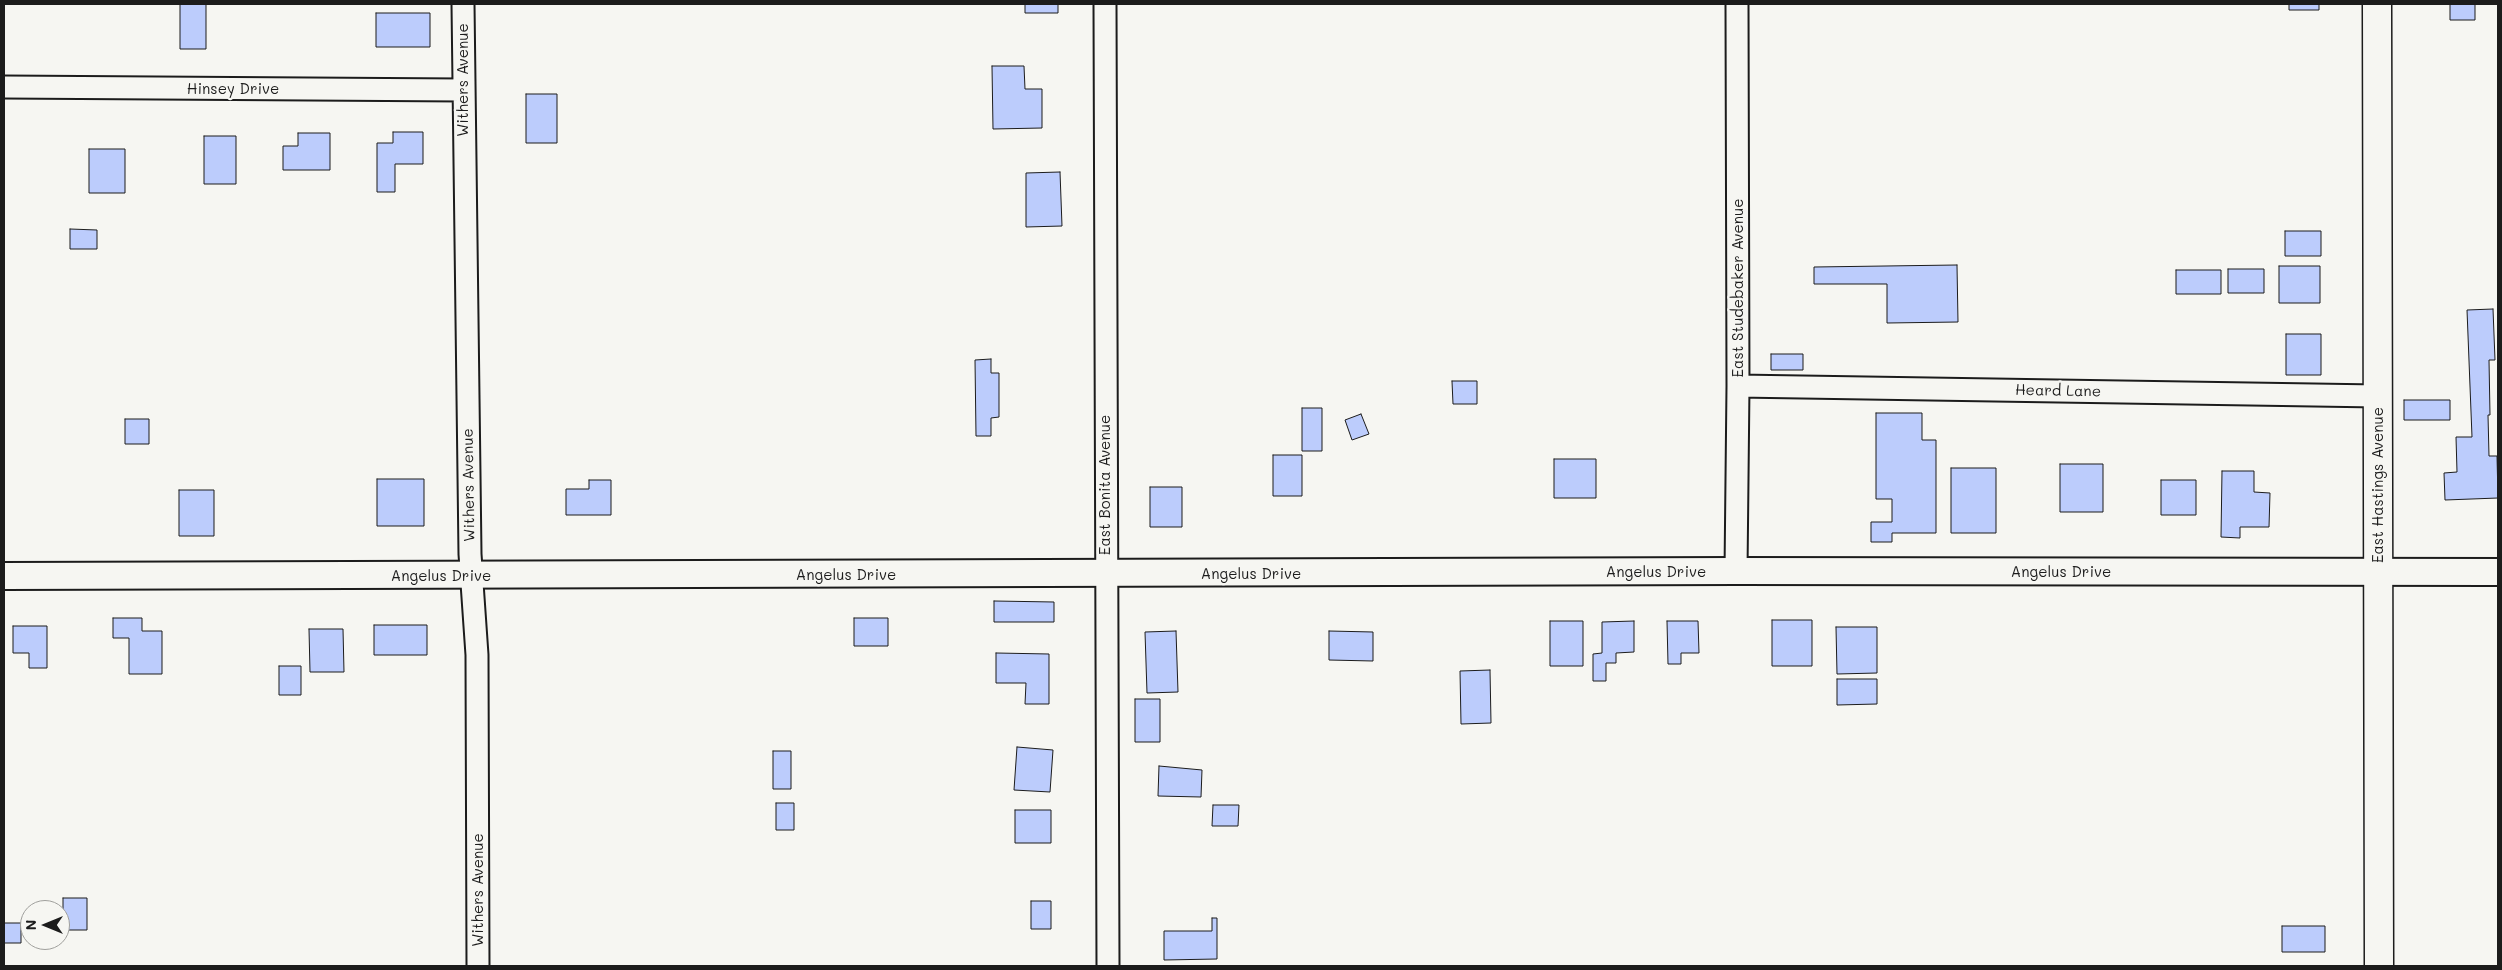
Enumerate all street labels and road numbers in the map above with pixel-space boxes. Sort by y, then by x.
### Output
street label: Withers Avenue [454,23,472,137]
street label: Hinsey Drive [187,80,279,98]
street label: East Studebaker Avenue [1729,198,1747,378]
street label: Heard Lane [2015,381,2101,401]
street label: East Hastings Avenue [2369,407,2387,563]
street label: East Bonita Avenue [1096,415,1114,555]
street label: Withers Avenue [459,428,479,542]
street label: Angelus Drive [1606,563,1706,581]
street label: Angelus Drive [2011,563,2111,581]
street label: Angelus Drive [1201,565,1301,583]
street label: Angelus Drive [796,566,896,584]
street label: Angelus Drive [391,567,491,585]
street label: Withers Avenue [469,833,487,947]

